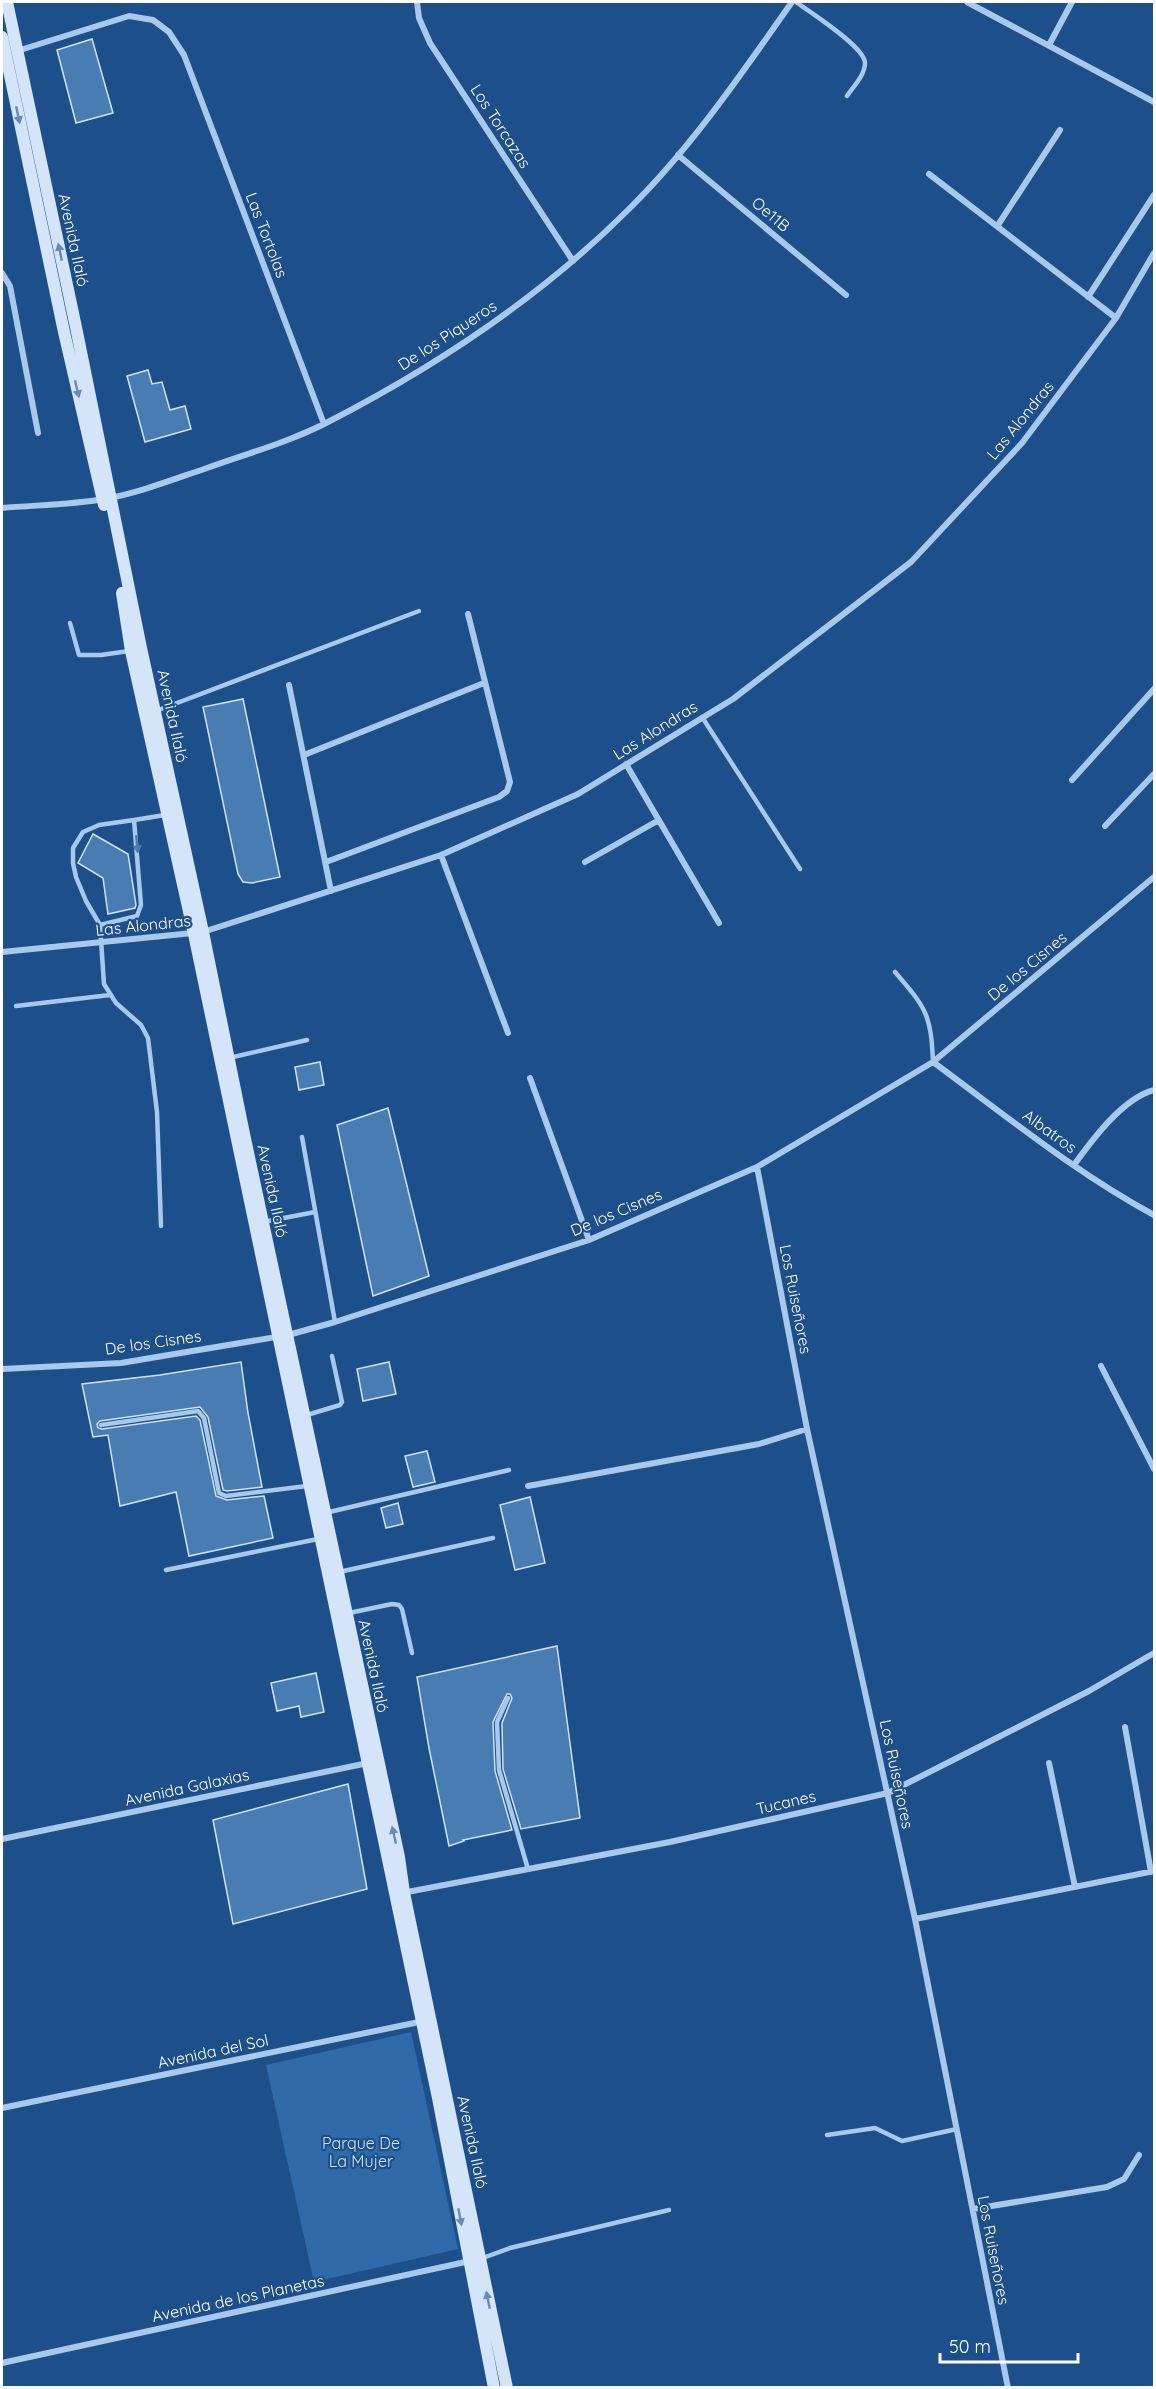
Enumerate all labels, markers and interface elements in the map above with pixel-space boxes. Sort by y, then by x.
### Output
street label: Los Torcazas [466,80,536,172]
one-way arrow [14,106,23,125]
street label: Las Tortolas [242,190,292,280]
street label: Avenida Ilaló [54,192,94,288]
street label: Oe11B [748,192,794,236]
one-way arrow [55,242,64,261]
street label: De los Piqueros [394,296,500,374]
street label: Las Alondras [982,377,1058,463]
one-way arrow [73,379,83,398]
street label: Avenida Ilaló [153,668,193,764]
street label: Las Alondras [609,696,701,764]
one-way arrow [132,835,142,854]
street label: Las Alondras [94,910,192,940]
street label: De los Cisnes [983,927,1071,1005]
street label: Albatros [1019,1105,1081,1157]
street label: Avenida Ilaló [253,1143,293,1239]
street label: De los Cisnes [567,1184,665,1240]
street label: Los Ruiseñores [776,1243,816,1355]
street label: De los Cisnes [103,1325,203,1359]
street label: Avenida Ilaló [354,1618,394,1714]
street label: Los Ruiseñores [876,1718,918,1830]
street label: Avenida Galaxias [123,1764,251,1810]
street label: Tucanes [754,1785,818,1819]
one-way arrow [389,1826,399,1844]
street label: Avenida del Sol [156,2029,270,2073]
street label: Avenida Ilaló [453,2094,493,2190]
park label: Parque De La Mujer [322,2133,400,2171]
street label: Los Ruiseñores [974,2194,1014,2306]
one-way arrow [456,2208,465,2227]
street label: Avenida de los Planetas [150,2270,326,2326]
one-way arrow [483,2290,493,2309]
scale bar [940,2326,1078,2364]
text: 50 m [949,2335,991,2358]

